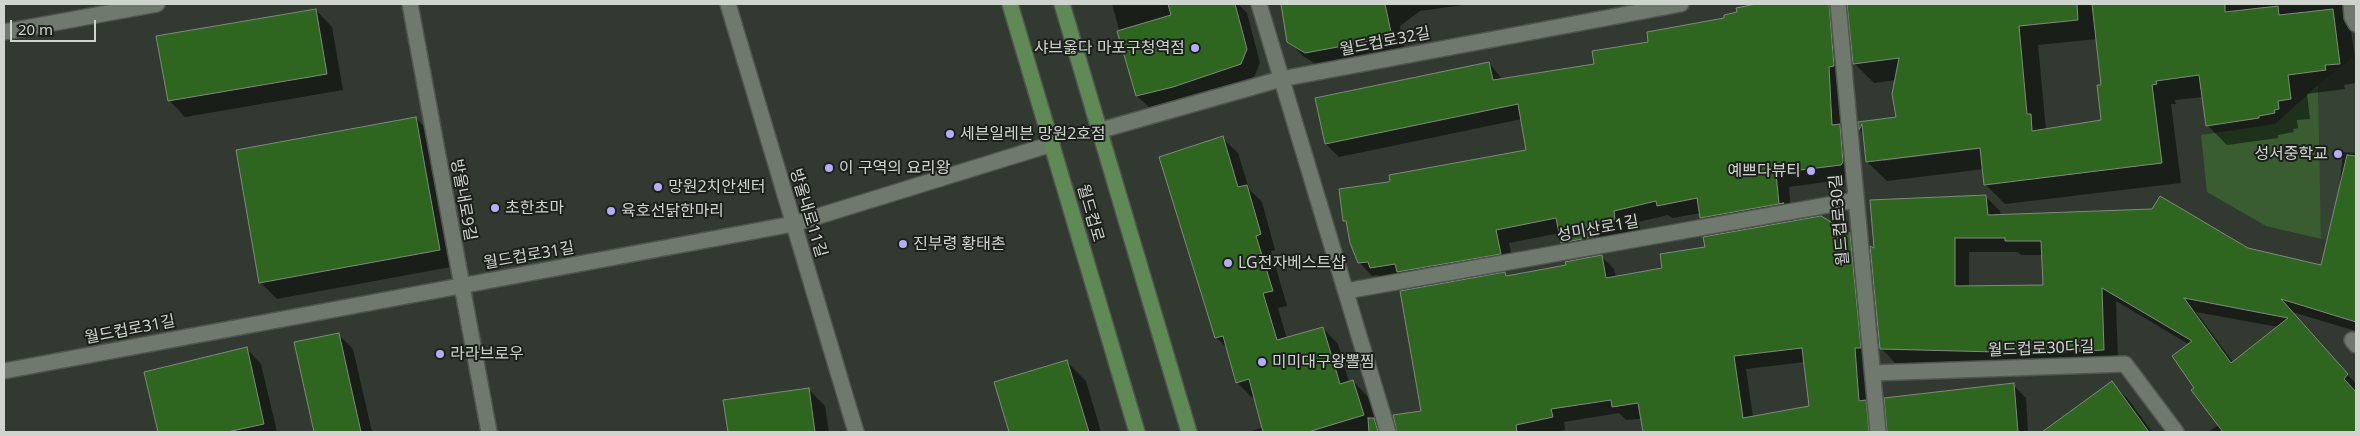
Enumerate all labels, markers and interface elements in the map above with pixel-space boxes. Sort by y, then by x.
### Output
scale bar [12,10,99,42]
text: 20 m [18,19,53,39]
street label: 월드컵로32길 [1338,24,1432,60]
place label: 샤브옳다 마포구청역점 [1034,38,1185,58]
marker: 샤브옳다 마포구청역점 [1189,42,1201,54]
place label: 세븐일레븐 망원2호점 [960,124,1106,144]
marker: 세븐일레븐 망원2호점 [944,128,956,140]
place label: 성서중학교 [2254,144,2328,164]
marker: 성서중학교 [2332,148,2344,160]
street label: 방울내로9길 [446,158,480,242]
place label: 이 구역의 요리왕 [839,158,950,178]
place label: 예쁘다뷰티 [1727,161,1801,181]
marker: 이 구역의 요리왕 [823,162,835,174]
marker: 예쁘다뷰티 [1805,165,1817,177]
street label: 방울내로11길 [785,166,831,260]
street label: 월드컵로30길 [1826,173,1854,267]
place label: 망원2치안센터 [668,177,765,197]
marker: 망원2치안센터 [652,181,664,193]
street label: 월드컵로 [1073,182,1107,244]
place label: 초한초마 [505,198,564,218]
place label: 육호선닭한마리 [621,201,724,221]
marker: 초한초마 [489,202,501,214]
marker: 육호선닭한마리 [605,205,617,217]
street label: 성미산로1길 [1556,212,1640,246]
place label: 진부령 황태촌 [913,234,1005,254]
marker: 진부령 황태촌 [897,238,909,250]
street label: 월드컵로31길 [482,239,576,273]
place label: LG전자베스트샵 [1238,253,1346,273]
marker: LG전자베스트샵 [1222,257,1234,269]
street label: 월드컵로31길 [83,312,177,348]
street label: 월드컵로30다길 [1987,338,2095,360]
place label: 라라브로우 [450,344,524,364]
marker: 라라브로우 [434,348,446,360]
place label: 미미대구왕뽈찜 [1272,352,1375,372]
marker: 미미대구왕뽈찜 [1256,356,1268,368]

